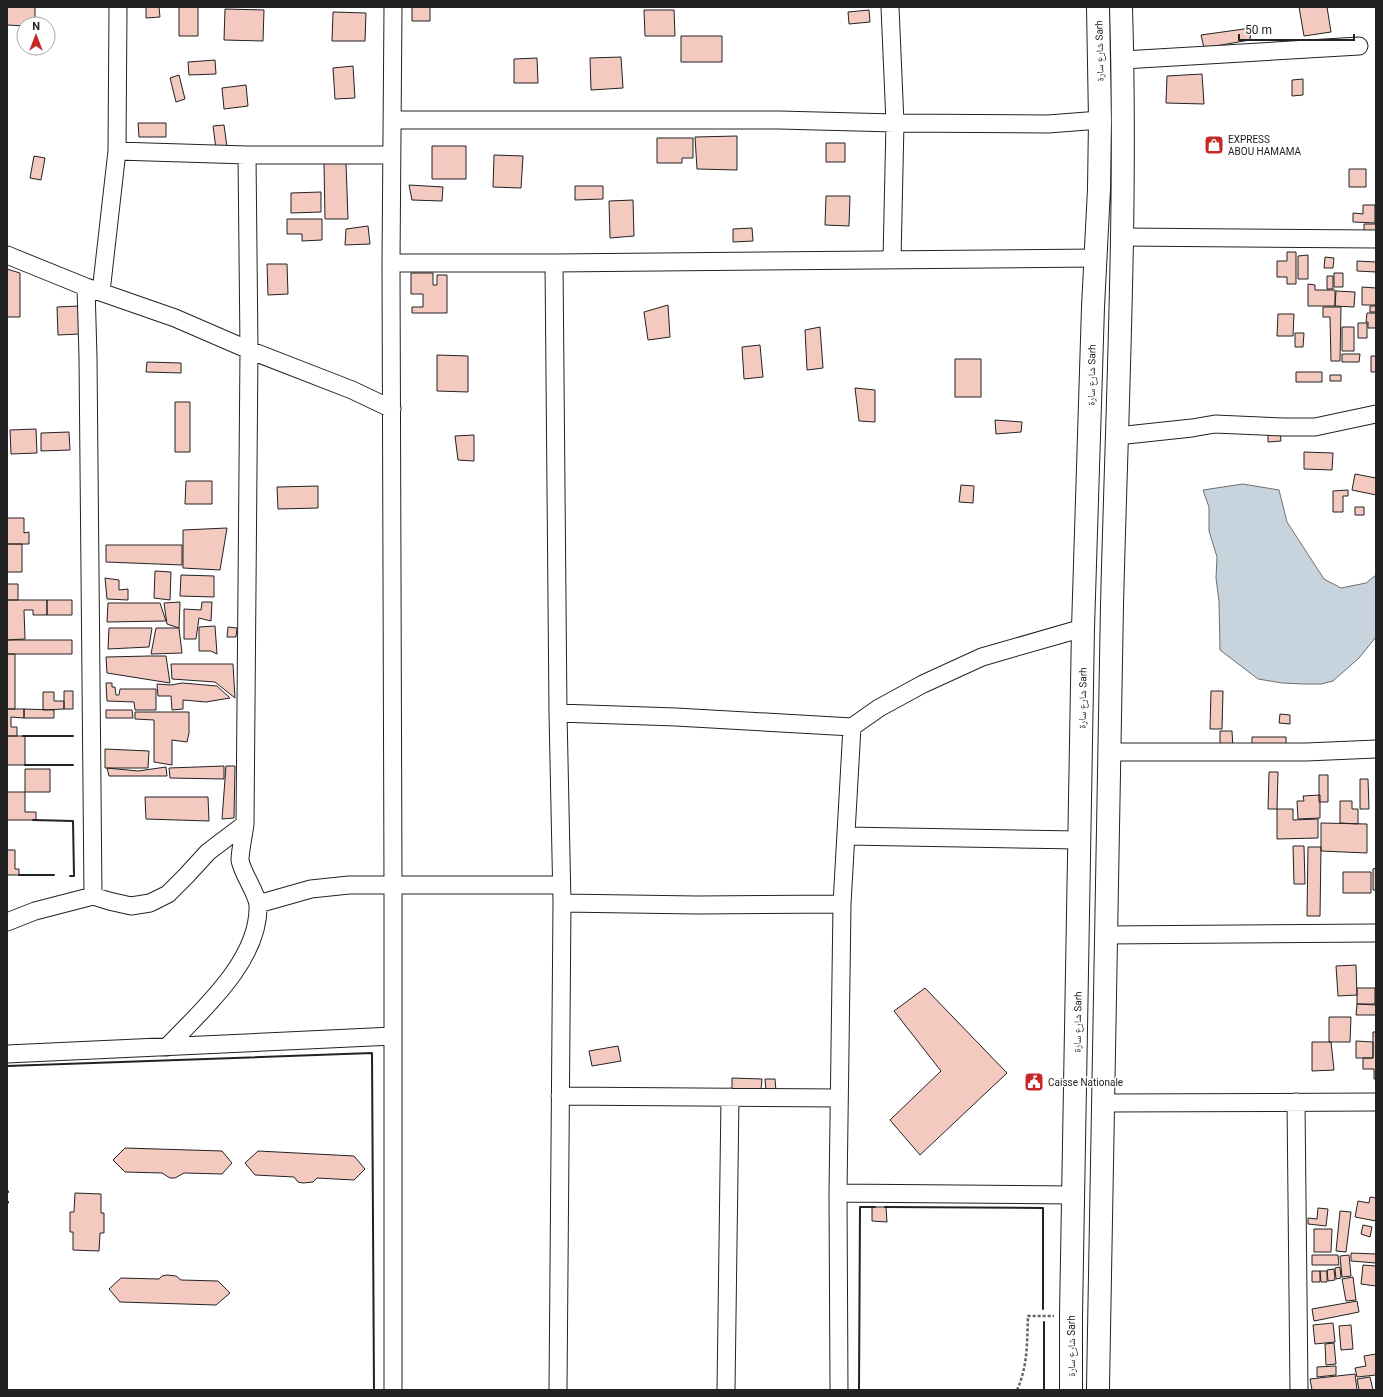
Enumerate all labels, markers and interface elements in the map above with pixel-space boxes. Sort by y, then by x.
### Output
north arrow [16,16,56,56]
scale bar [1239,16,1354,42]
text: N [32,20,40,33]
street label: شارع سارة Sarh [1093,20,1107,82]
text: 50 m [1245,23,1272,37]
shop icon: EXPRESS ABOU HAMAMA [1203,134,1225,156]
place label: EXPRESS ABOU HAMAMA [1228,134,1302,157]
street label: شارع سارة Sarh [1085,344,1099,406]
street label: شارع سارة Sarh [1076,667,1090,729]
street label: شارع سارة Sarh [1071,991,1085,1053]
public building icon: Caisse Nationale [1023,1071,1045,1093]
place label: Caisse Nationale [1048,1077,1123,1088]
street label: شارع سارة Sarh [1066,1315,1078,1377]

